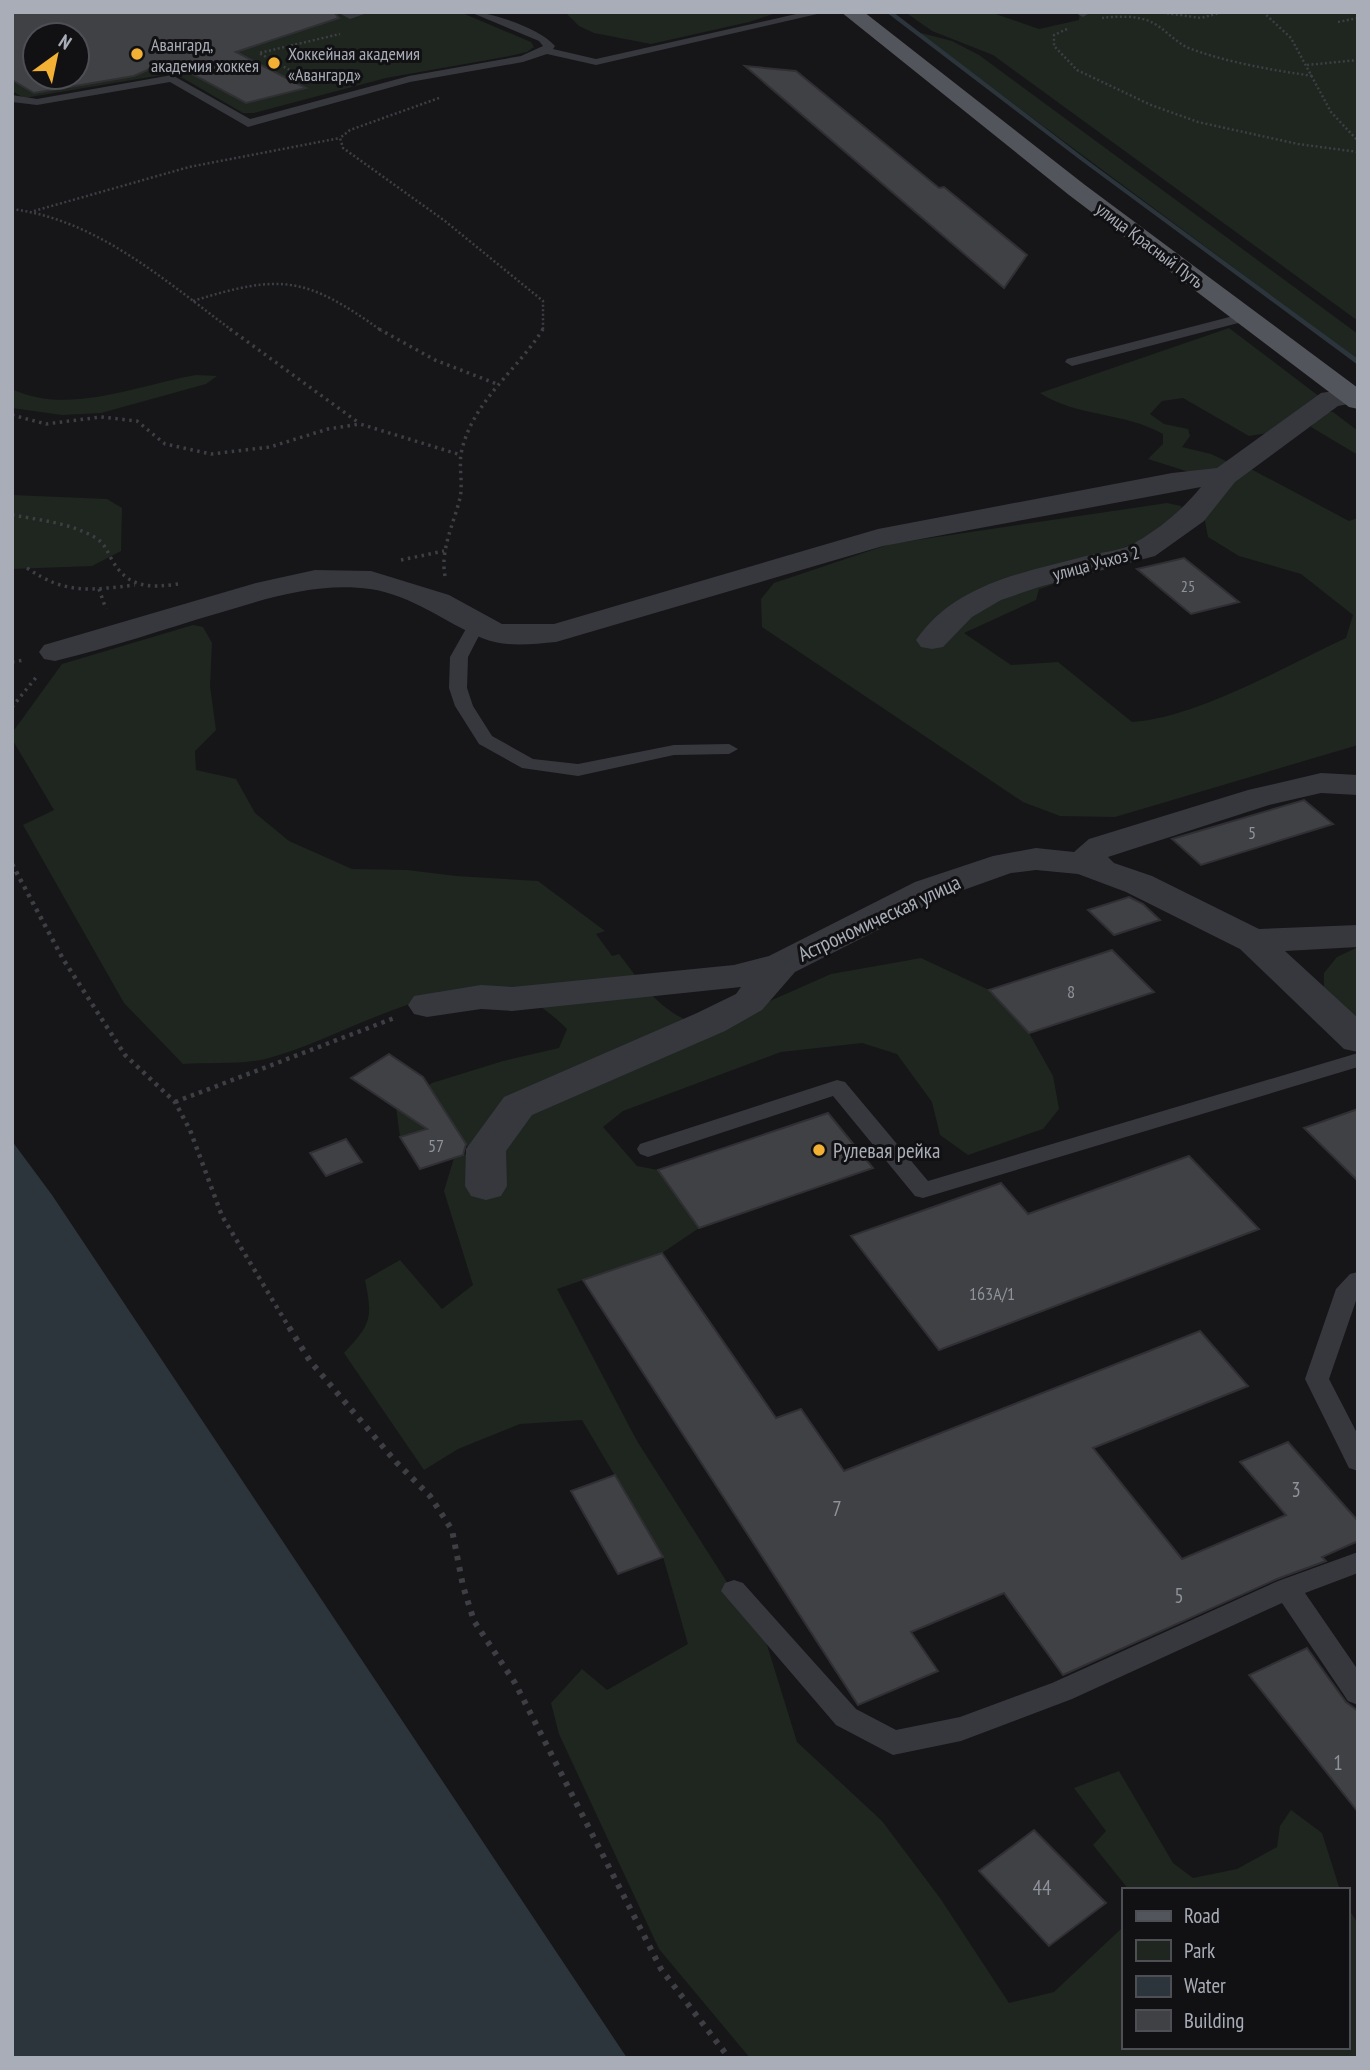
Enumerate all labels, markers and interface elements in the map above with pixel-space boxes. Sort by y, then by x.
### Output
north arrow [21,21,91,91]
text: N [54,29,76,55]
place label: Авангард, академия хоккея [151,33,259,77]
place label: Хоккейная академия «Авангард» [288,42,420,86]
marker: Авангард, академия хоккея [129,46,145,62]
marker: Хоккейная академия «Авангард» [266,55,282,71]
street label: улица Красный Путь [1092,197,1209,293]
street label: улица Учхоз 2 [1050,540,1142,586]
house number: 25 [1181,576,1195,596]
house number: 5 [1248,821,1256,844]
street label: Астрономическая улица [793,868,965,968]
house number: 8 [1067,980,1075,1003]
house number: 57 [428,1134,444,1157]
place label: Рулевая рейка [833,1137,940,1164]
marker: Рулевая рейка [811,1142,827,1158]
house number: 163А/1 [969,1282,1015,1305]
house number: 3 [1291,1476,1301,1503]
house number: 7 [832,1495,842,1522]
house number: 5 [1174,1582,1184,1609]
house number: 1 [1333,1749,1343,1776]
house number: 44 [1033,1874,1052,1901]
legend [1122,1888,1349,2049]
text: Road [1184,1902,1220,1929]
text: Park [1184,1937,1215,1964]
text: Water [1184,1972,1226,1999]
text: Building [1184,2007,1244,2034]

